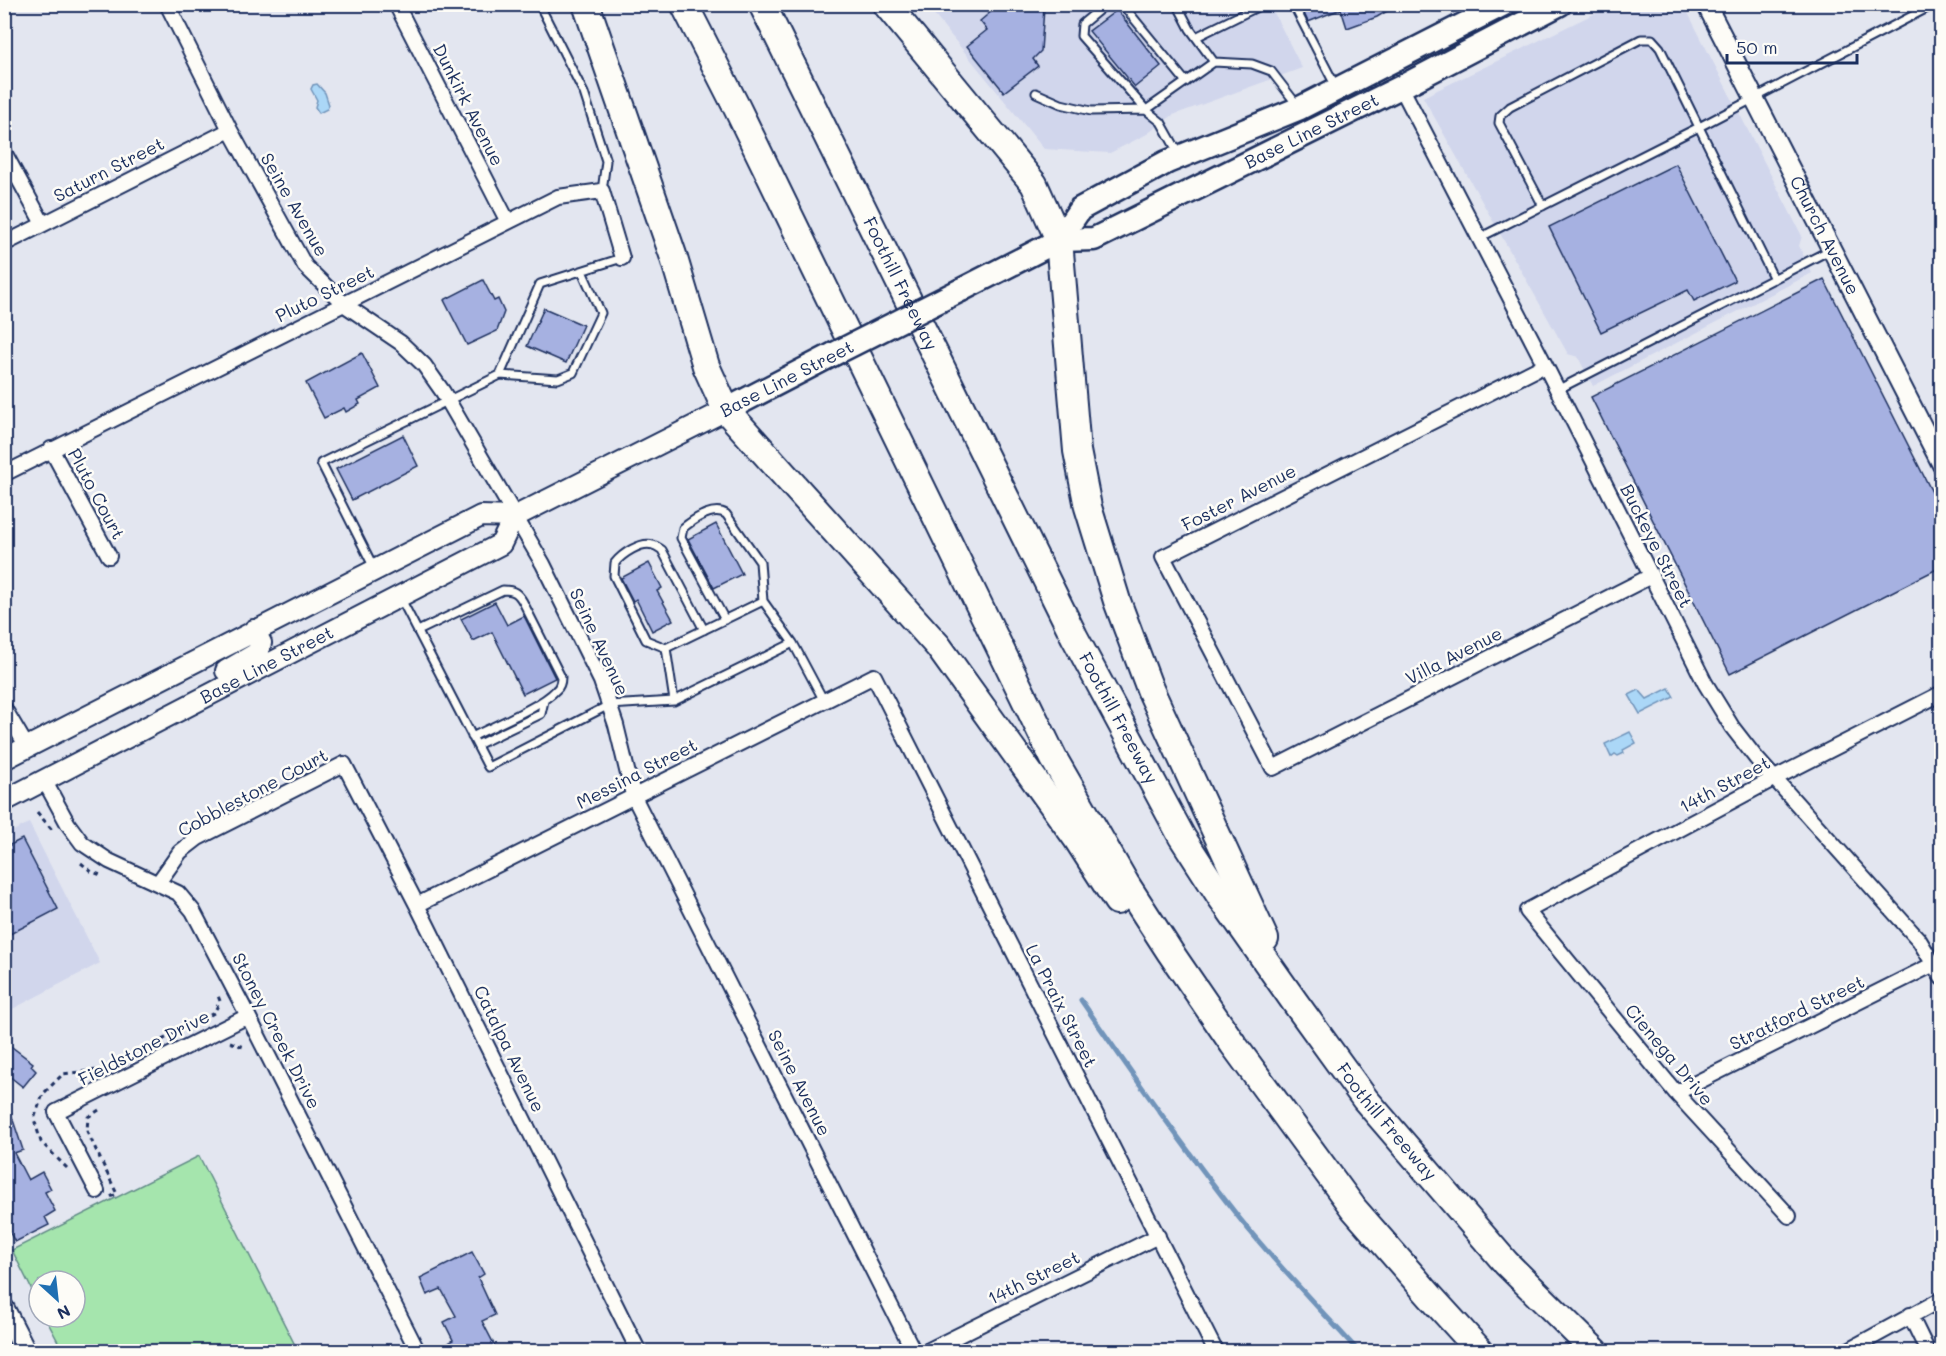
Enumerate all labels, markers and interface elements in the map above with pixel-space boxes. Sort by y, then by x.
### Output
scale bar [1727,27,1858,65]
text: 50 m [1736,35,1778,59]
street label: Dunkirk Avenue [428,39,510,170]
street label: Base Line Street [1240,87,1383,174]
street label: Saturn Street [49,131,168,207]
street label: Seine Avenue [255,148,334,261]
street label: Church Avenue [1785,171,1866,299]
street label: Foothill Freeway [858,213,944,354]
street label: Pluto Street [271,259,378,327]
street label: Base Line Street [716,334,858,422]
street label: Pluto Court [63,444,131,543]
street label: Foster Avenue [1177,458,1300,536]
street label: Buckeye Street [1615,480,1698,612]
street label: Seine Avenue [565,584,635,699]
street label: Base Line Street [196,620,337,709]
street label: Villa Avenue [1401,620,1506,690]
street label: Foothill Freeway [1074,648,1164,788]
street label: Messina Street [572,732,701,814]
street label: Cobblestone Court [173,742,332,842]
street label: 14th Street [1675,750,1774,818]
street label: La Praix Street [1020,940,1103,1071]
street label: Stoney Creek Drive [227,948,327,1113]
street label: Stratford Street [1725,969,1868,1055]
street label: Catalpa Avenue [469,981,551,1116]
street label: Cienega Drive [1620,999,1719,1110]
street label: Fieldstone Drive [74,1004,213,1091]
street label: Seine Avenue [763,1025,837,1140]
street label: Foothill Freeway [1332,1058,1443,1185]
street label: 14th Street [983,1244,1084,1310]
north arrow [27,1269,87,1329]
text: N [54,1301,74,1325]

